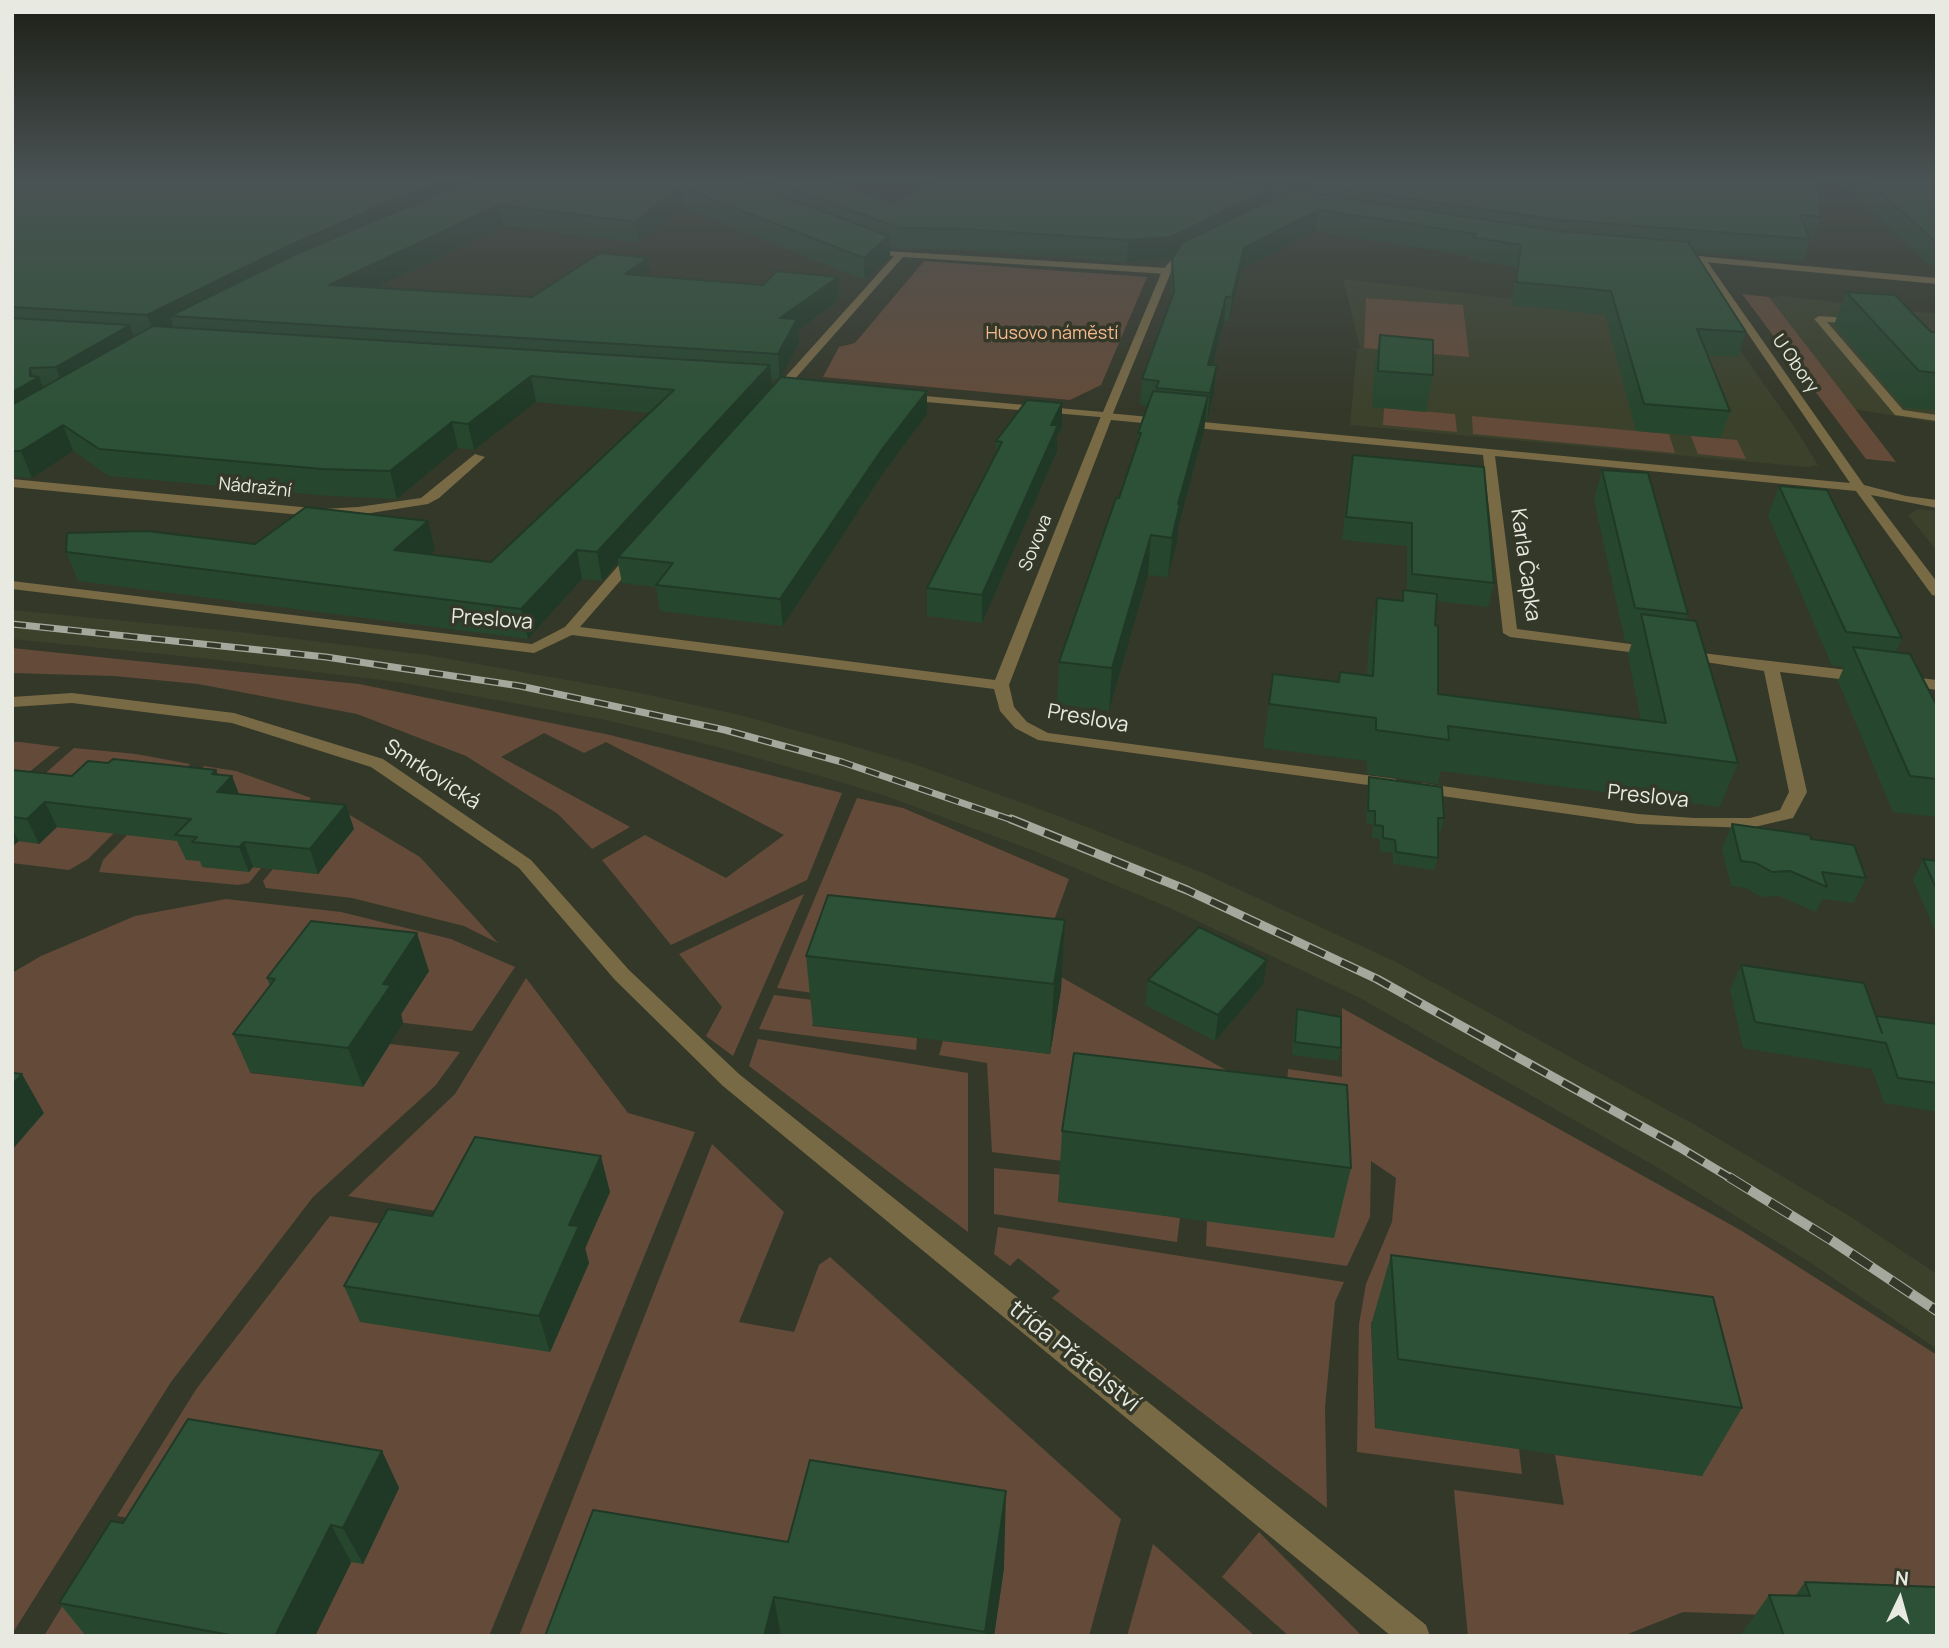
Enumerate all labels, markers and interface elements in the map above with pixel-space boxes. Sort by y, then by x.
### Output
park label: Husovo náměstí [985,323,1119,345]
street label: U Obory [1767,331,1823,397]
street label: Nádražní [217,473,293,503]
street label: Karla Čapka [1505,507,1545,623]
street label: Sovova [1015,512,1057,574]
street label: Preslova [450,605,534,635]
street label: Preslova [1045,699,1131,739]
street label: Smrkovická [379,735,485,815]
street label: Preslova [1606,780,1690,814]
street label: třída Přátelství [1002,1295,1146,1419]
north arrow [1865,1564,1935,1634]
text: N [1894,1565,1910,1592]

